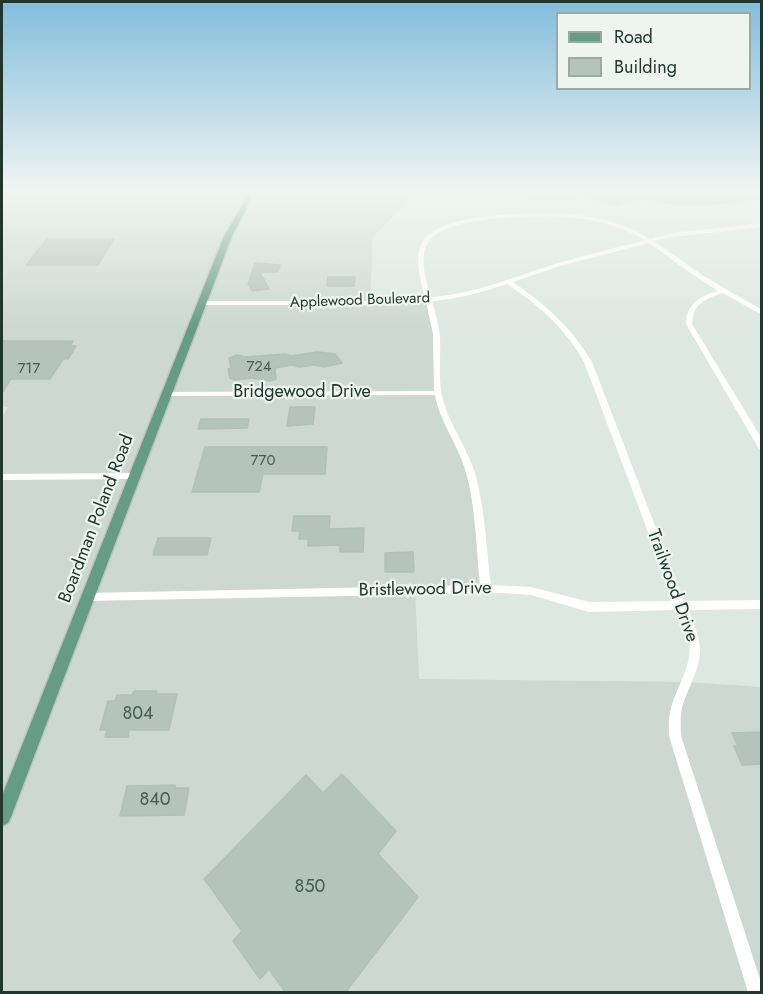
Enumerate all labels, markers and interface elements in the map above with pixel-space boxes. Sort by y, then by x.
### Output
legend [556,12,751,90]
text: Road [614,24,653,50]
text: Building [614,54,677,80]
street label: Applewood Boulevard [290,290,430,312]
house number: 724 [246,358,272,376]
house number: 717 [18,360,40,378]
street label: Bridgewood Drive [233,382,371,404]
street label: Boardman Poland Road [55,432,139,606]
house number: 770 [251,452,275,470]
street label: Trailwood Drive [642,527,702,645]
street label: Bristlewood Drive [358,578,492,602]
house number: 804 [122,704,154,726]
house number: 840 [139,790,171,812]
house number: 850 [295,877,325,899]

